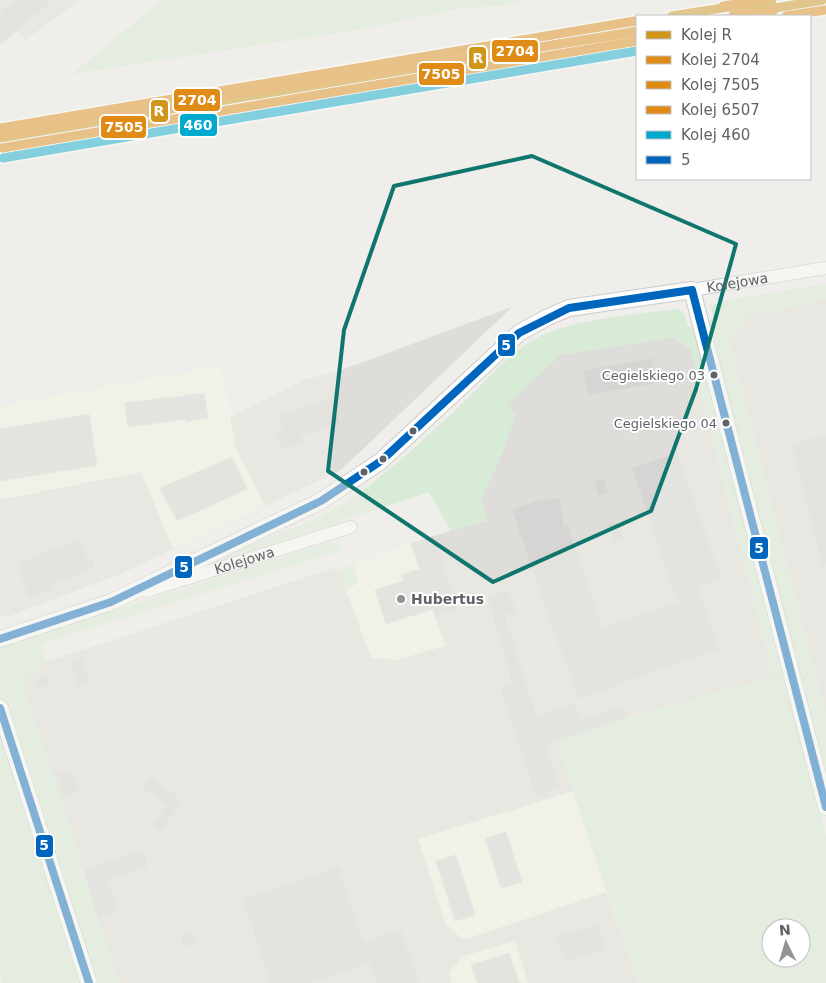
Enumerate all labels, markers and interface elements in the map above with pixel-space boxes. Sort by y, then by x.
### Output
legend [636,15,811,180]
text: Kolej R [681,26,732,44]
line badge: 2704 [491,39,539,63]
text: 2704 [496,43,535,59]
line badge: R [468,46,487,70]
text: R [473,50,484,66]
text: Kolej 2704 [681,51,760,69]
line badge: 7505 [418,62,465,86]
text: 7505 [422,66,460,82]
text: Kolej 7505 [681,76,760,94]
line badge: 2704 [173,88,221,112]
text: 2704 [178,92,217,108]
line badge: R [150,99,169,123]
text: Kolej 6507 [681,101,760,119]
text: R [154,103,165,119]
line badge: 460 [179,113,218,137]
line badge: 7505 [100,115,147,139]
text: 460 [183,117,213,133]
text: 7505 [105,119,143,135]
text: Kolej 460 [681,126,750,144]
text: 5 [681,151,691,169]
street label: Kolejowa [705,270,769,295]
line badge: 5 [497,333,516,357]
text: 5 [501,337,511,353]
place label: Cegielskiego 03 [602,368,705,383]
marker: Cegielskiego 03 [709,370,719,380]
place label: Cegielskiego 04 [614,416,717,431]
marker: Cegielskiego 04 [721,418,731,428]
unlabelled marker [408,426,418,436]
unlabelled marker [378,454,388,464]
unlabelled marker [359,467,369,477]
line badge: 5 [749,536,769,560]
text: 5 [754,540,764,556]
street label: Kolejowa [212,544,276,577]
line badge: 5 [174,555,193,579]
text: 5 [179,559,189,575]
place label: Hubertus [411,591,484,607]
marker: Hubertus [395,593,407,605]
line badge: 5 [35,834,54,858]
text: 5 [39,837,49,853]
north arrow [761,918,811,968]
text: N [778,922,791,939]

